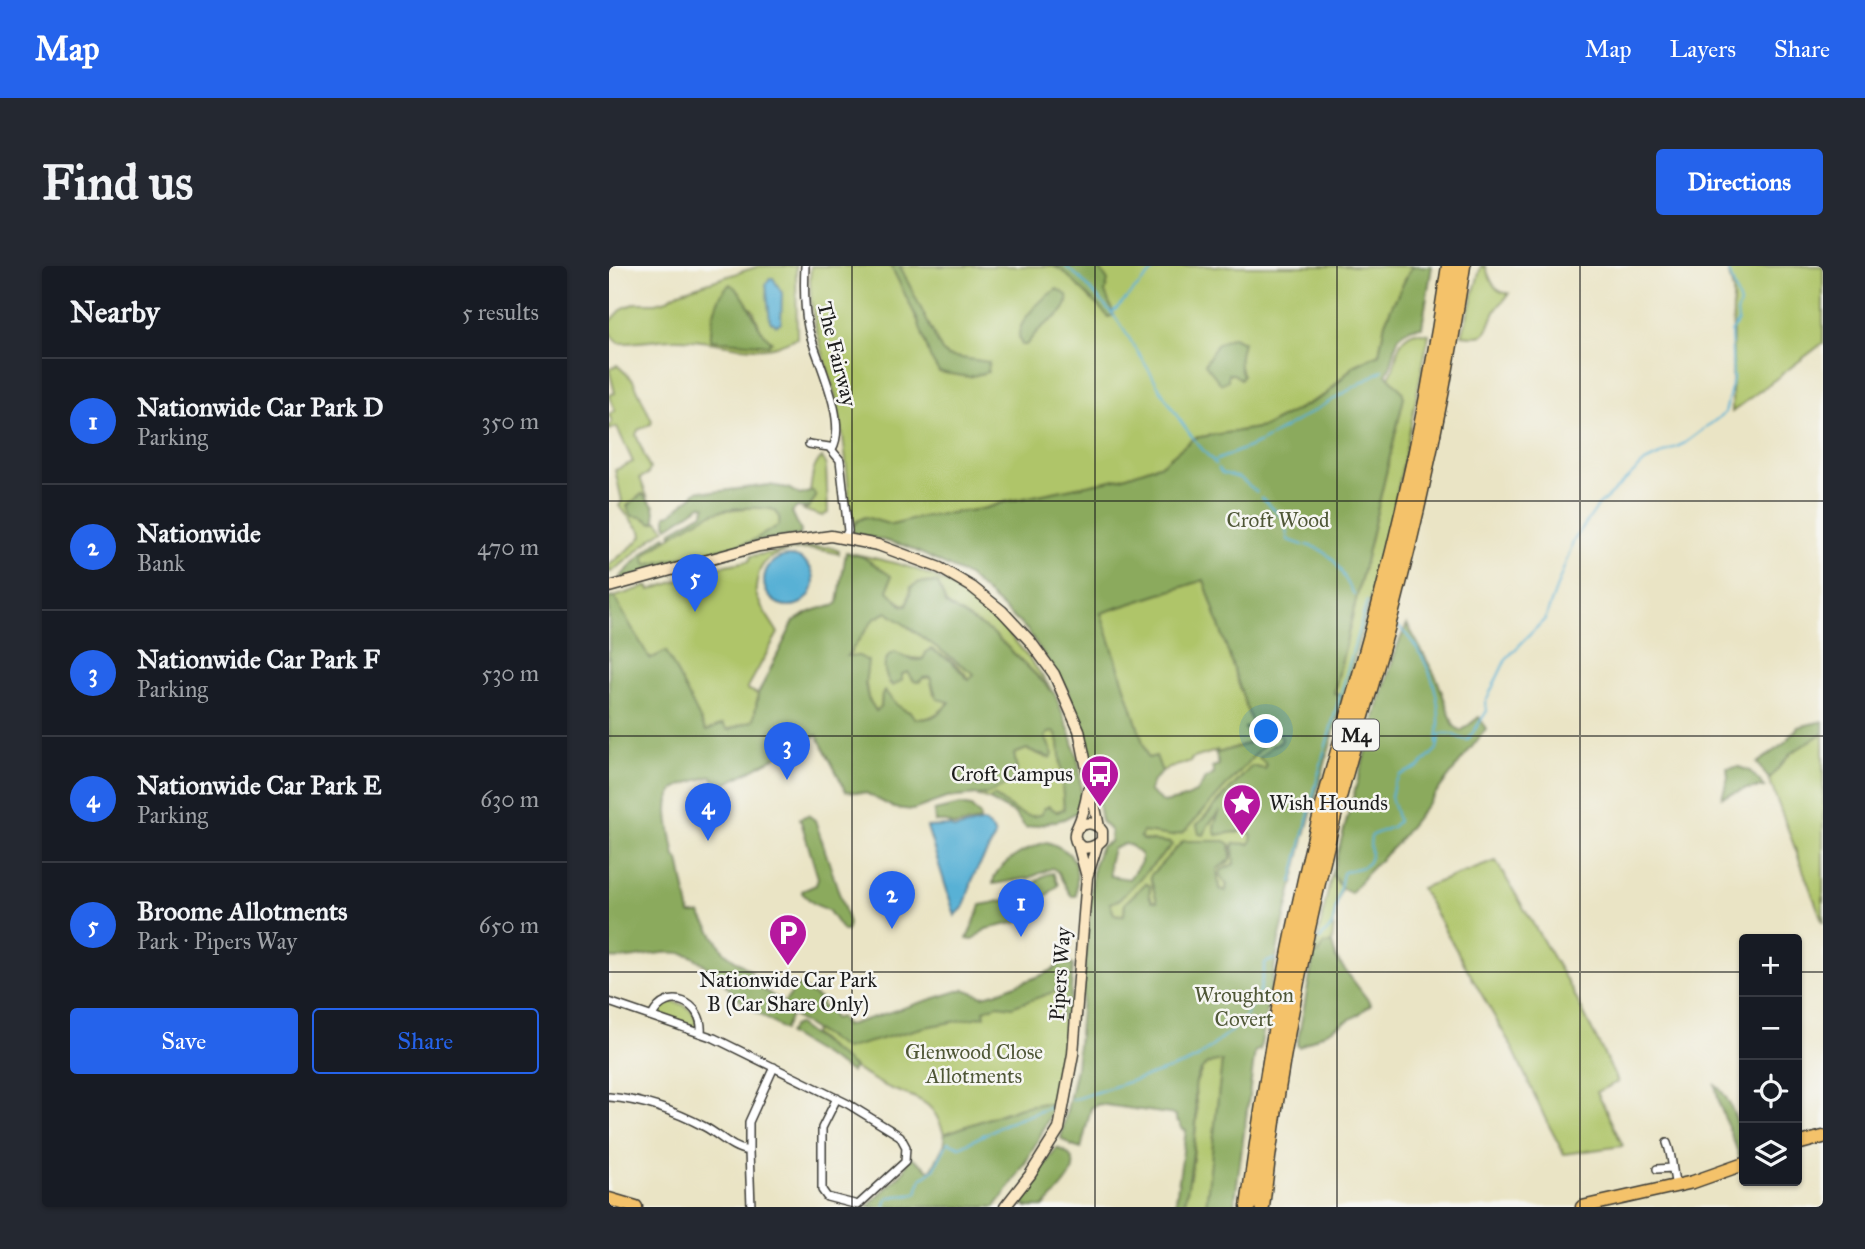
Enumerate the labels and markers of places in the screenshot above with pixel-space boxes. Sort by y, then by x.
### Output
pin: 5 [672,554,718,612]
pin: 3 [764,722,810,780]
bus stop icon: Croft Campus [1079,753,1121,808]
place label: Croft Campus [951,761,1073,787]
place icon: Wish Hounds [1221,782,1263,837]
pin: 4 [685,783,731,841]
place label: Wish Hounds [1269,790,1388,816]
pin: 2 [869,871,915,929]
pin: 1 [998,879,1044,937]
parking icon: Nationwide Car Park B (Car Share Only) [767,912,809,967]
place label: Nationwide Car Park B (Car Share Only) [699,967,877,1017]

